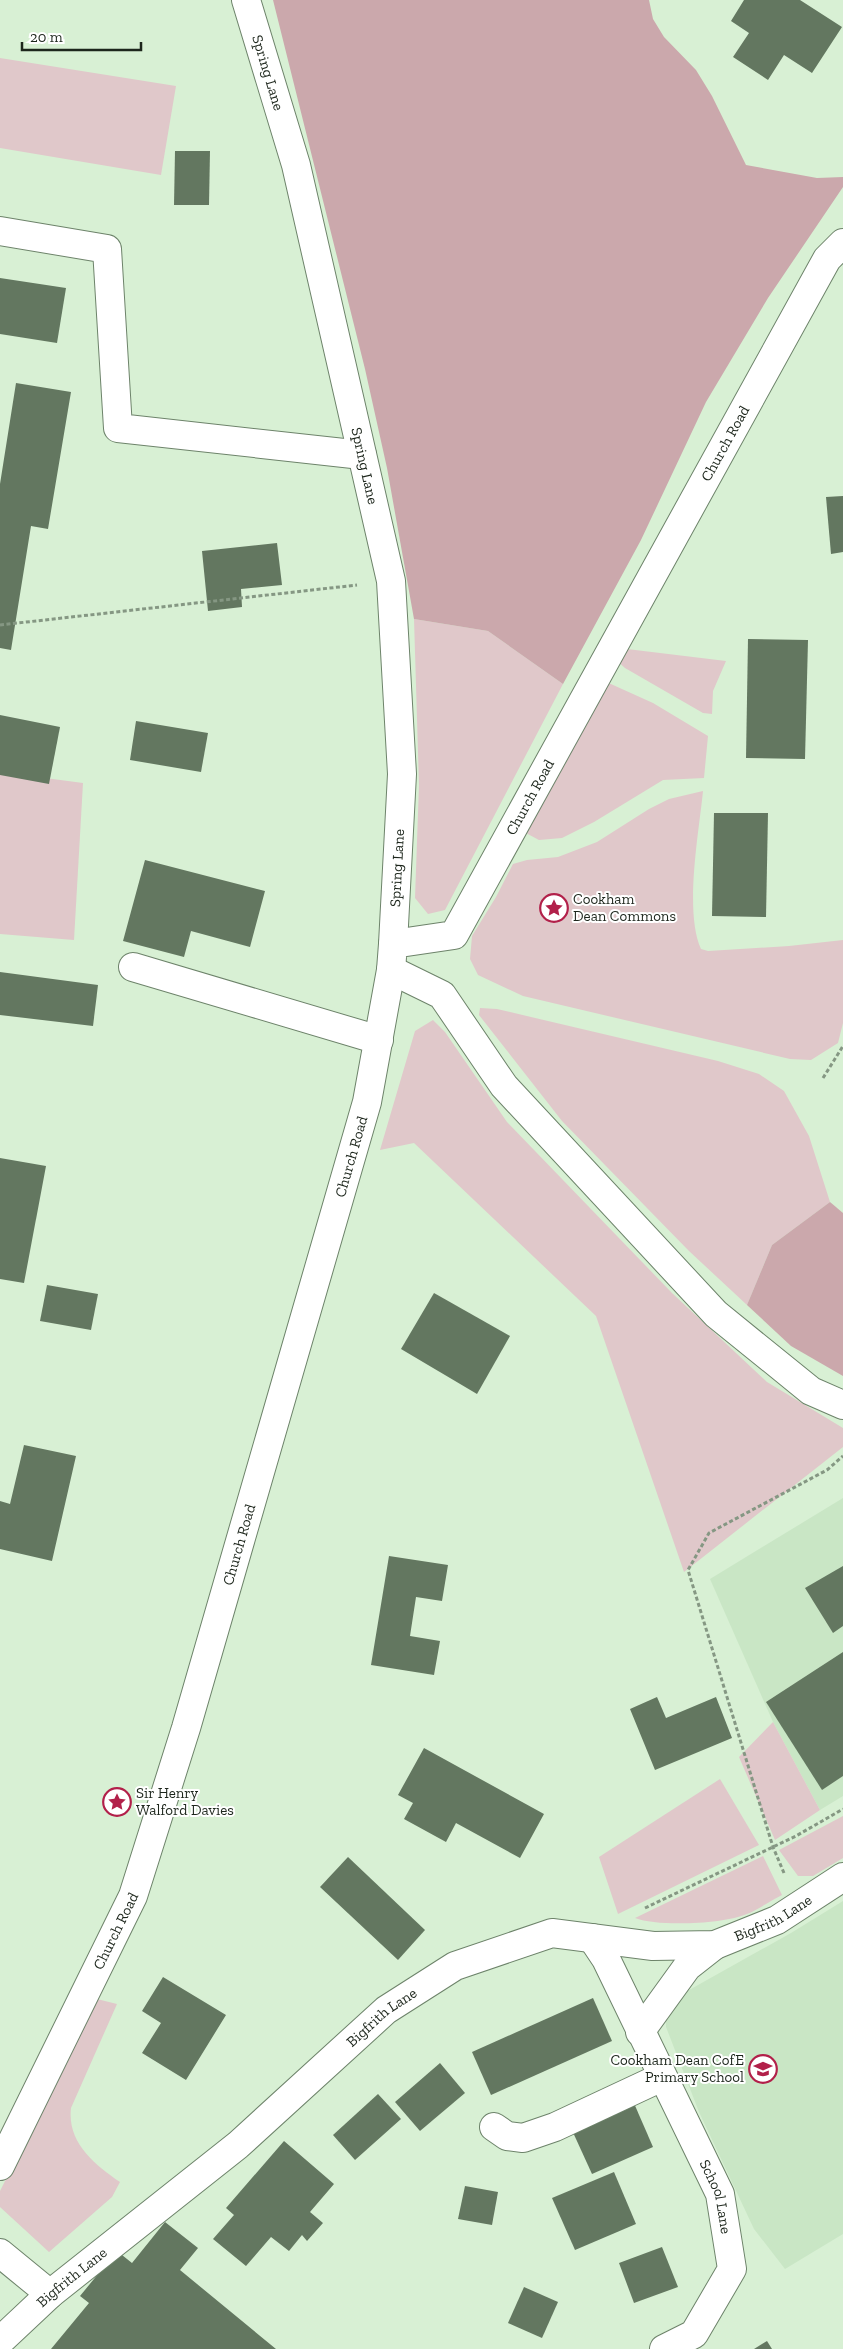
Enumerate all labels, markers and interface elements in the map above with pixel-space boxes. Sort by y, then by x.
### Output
scale bar [22,20,141,52]
text: 20 m [30,28,63,46]
street label: Spring Lane [248,33,288,113]
street label: Church Road [697,402,754,485]
street label: Spring Lane [347,426,382,506]
street label: Church Road [502,756,558,838]
street label: Spring Lane [386,829,408,907]
place label: Cookham Dean Commons [573,890,676,925]
place icon: Cookham Dean Commons [539,893,569,923]
street label: Church Road [331,1113,372,1199]
street label: Church Road [219,1501,259,1587]
place label: Sir Henry Walford Davies [136,1784,234,1819]
place icon: Sir Henry Walford Davies [102,1787,132,1817]
street label: Church Road [89,1889,143,1973]
street label: Bigfrith Lane [732,1891,815,1945]
street label: Bigfrith Lane [343,1984,420,2051]
place label: Cookham Dean CofE Primary School [610,2051,744,2086]
school or university icon: Cookham Dean CofE Primary School [748,2054,778,2084]
street label: School Lane [696,2157,735,2235]
street label: Bigfrith Lane [33,2243,110,2311]

